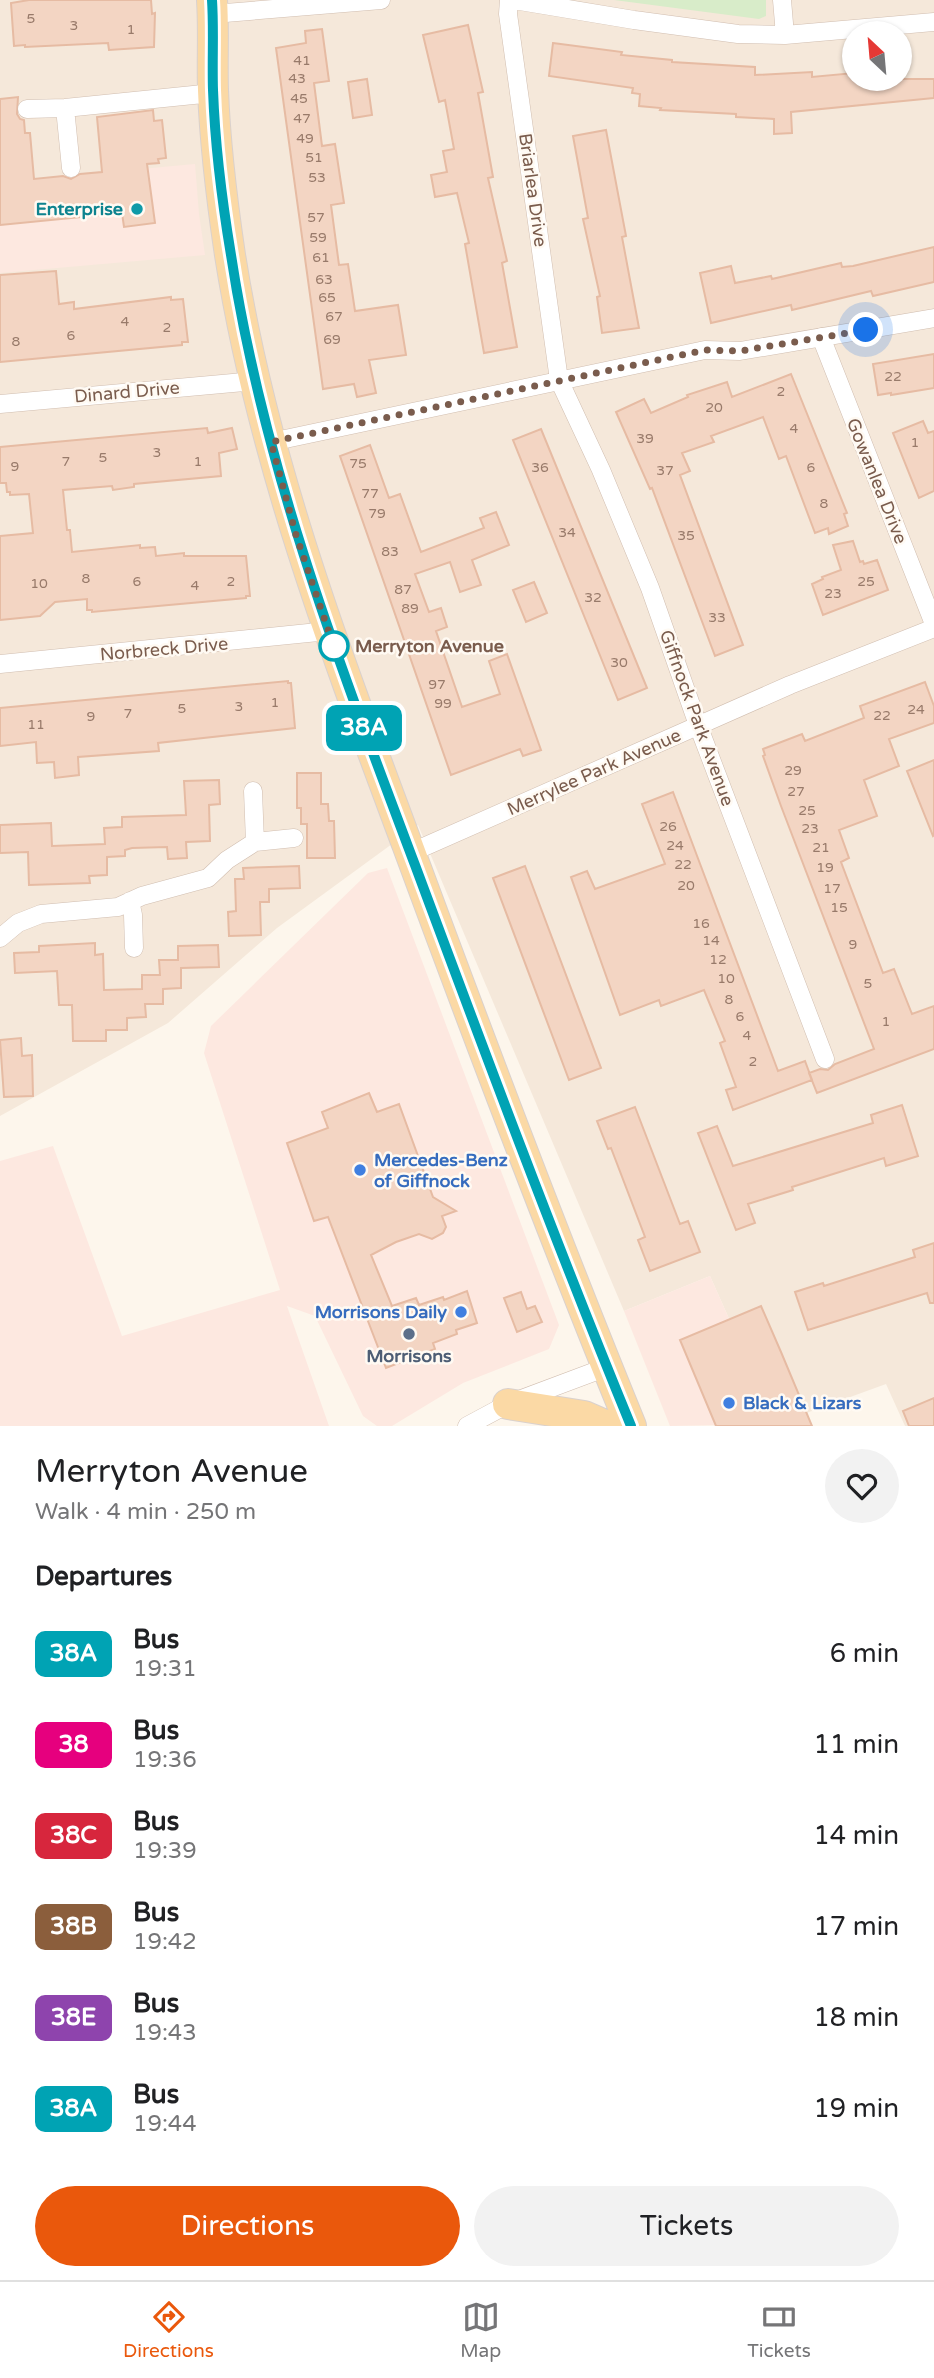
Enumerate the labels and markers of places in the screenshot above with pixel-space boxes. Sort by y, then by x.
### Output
place label: Enterprise [36,198,123,220]
marker: Enterprise [129,201,145,217]
marker: Merryton Avenue [319,631,349,661]
place label: Merryton Avenue [355,635,504,657]
place label: Mercedes-Benz of Giffnock [374,1149,508,1192]
marker: Mercedes-Benz of Giffnock [352,1162,368,1178]
place label: Morrisons Daily [315,1301,447,1323]
marker: Morrisons Daily [453,1304,469,1320]
marker: Morrisons [401,1326,417,1342]
place label: Morrisons [366,1345,452,1367]
place label: Black & Lizars [743,1392,862,1414]
marker: Black & Lizars [721,1395,737,1411]

